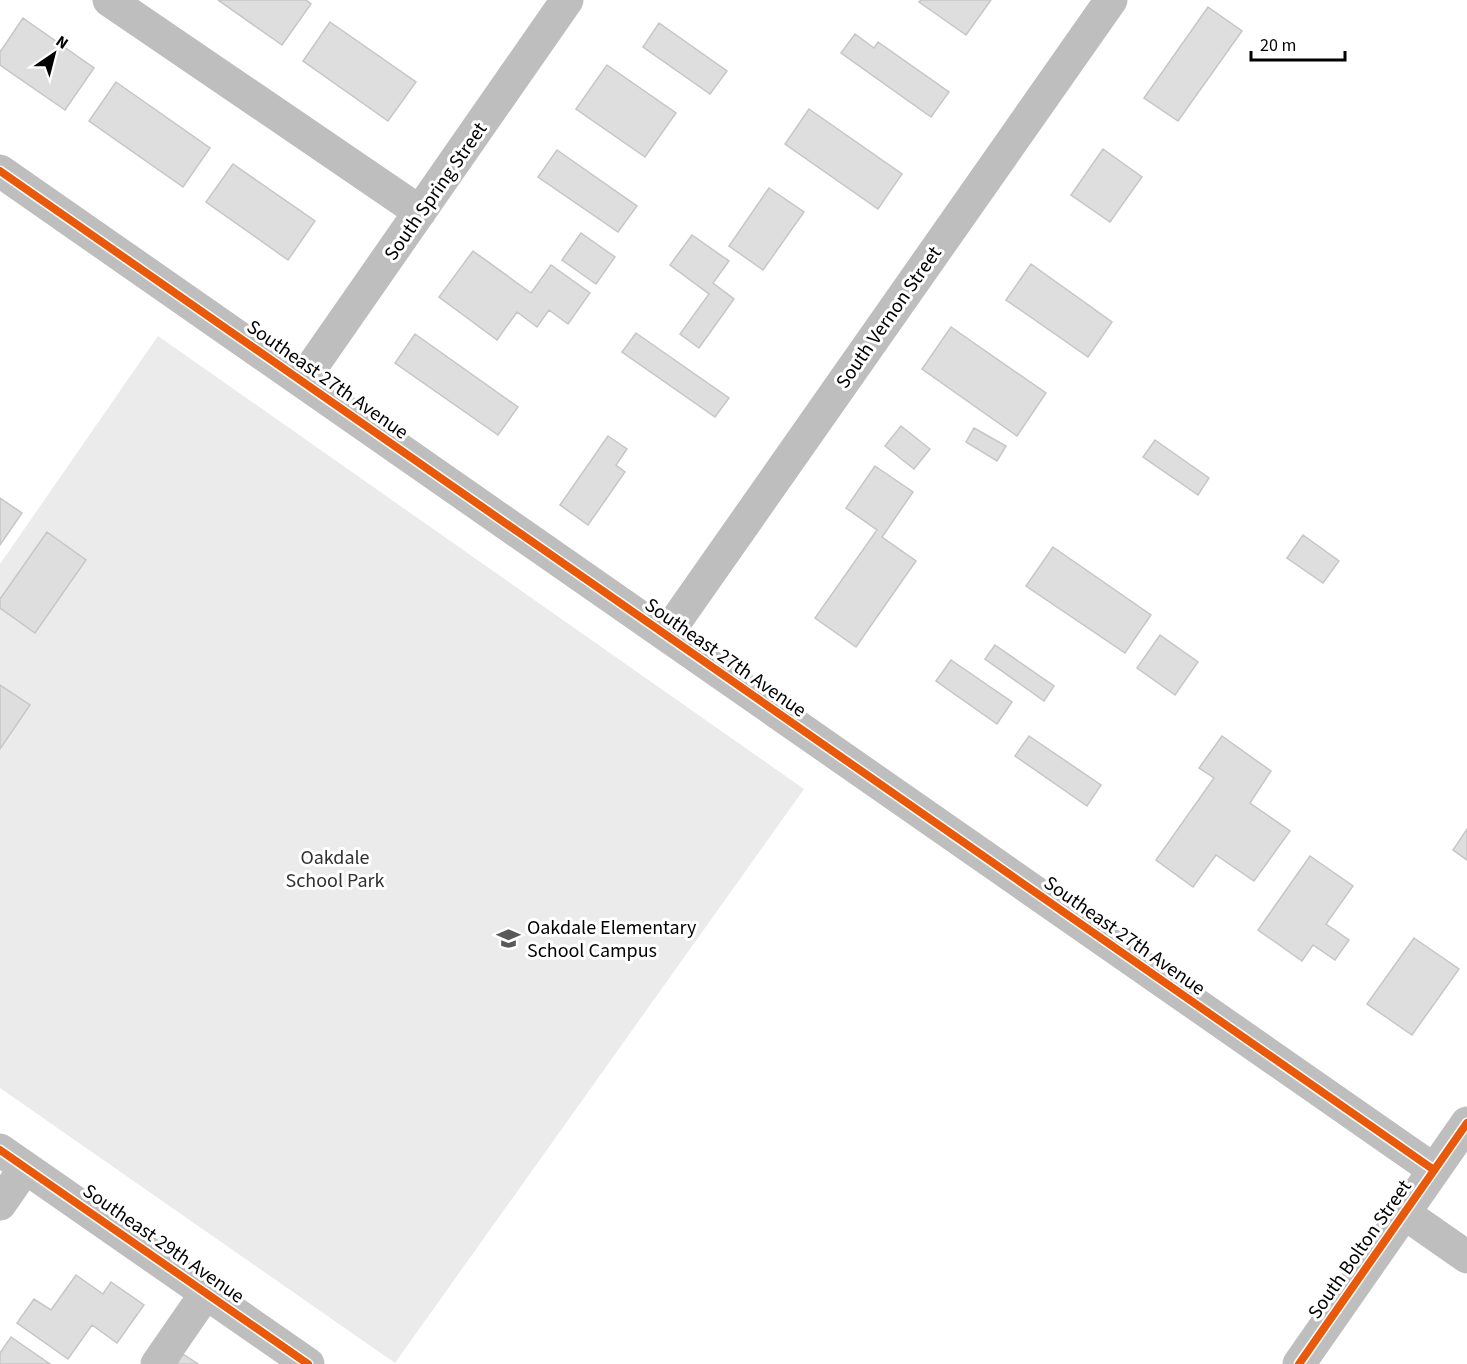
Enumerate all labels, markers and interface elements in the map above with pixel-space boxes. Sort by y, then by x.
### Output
north arrow [24,24,84,84]
scale bar [1251,24,1346,62]
text: N [51,30,73,55]
text: 20 m [1260,33,1296,58]
street label: South Spring Street [378,117,494,266]
street label: South Vernon Street [829,241,949,394]
street label: Southeast 27th Avenue [241,313,414,446]
street label: Southeast 27th Avenue [639,591,812,724]
park label: Oakdale School Park [286,844,385,895]
street label: Southeast 27th Avenue [1038,869,1211,1002]
place label: Oakdale Elementary School Campus [527,914,697,965]
school or university icon: Oakdale Elementary School Campus [496,925,522,951]
street label: South Bolton Street [1301,1174,1418,1325]
street label: Southeast 29th Avenue [77,1177,250,1310]

